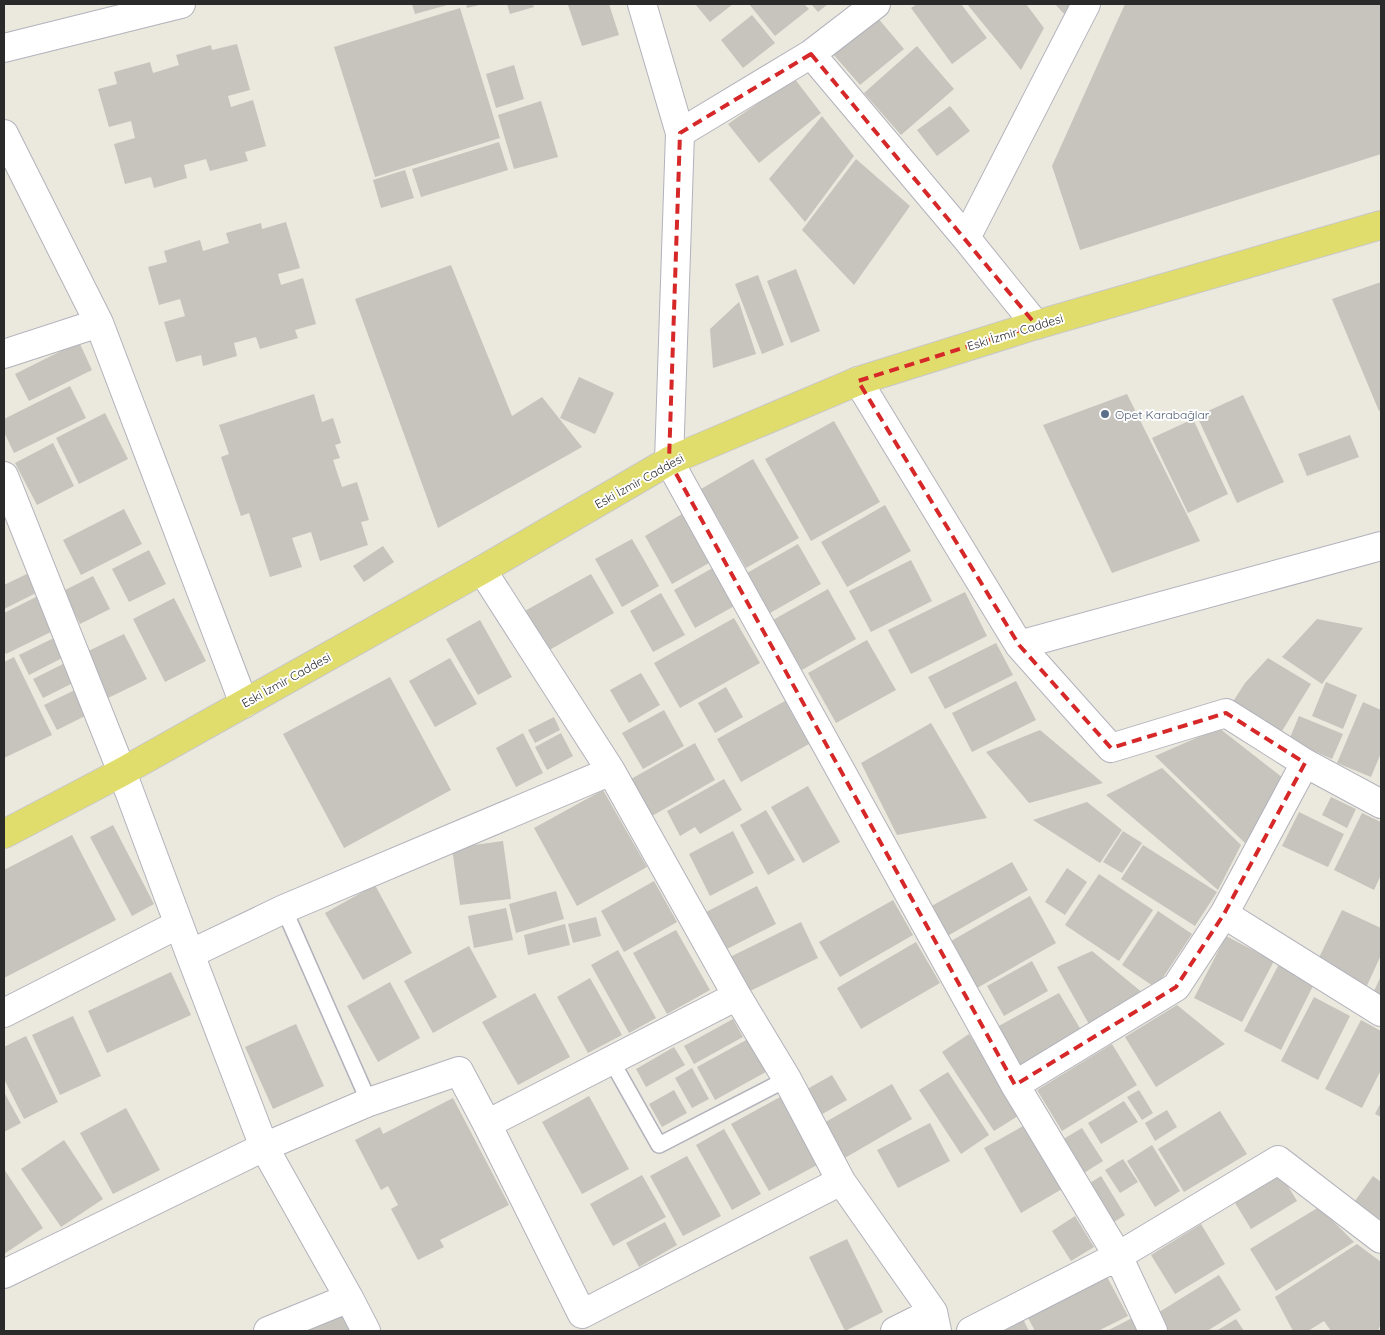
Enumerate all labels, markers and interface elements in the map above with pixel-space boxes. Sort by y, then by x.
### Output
street label: Eski İzmir Caddesi [965,310,1065,354]
place label: Opet Karabağlar [1115,407,1210,422]
marker: Opet Karabağlar [1099,408,1111,420]
street label: Eski İzmir Caddesi [592,450,686,512]
street label: Eski İzmir Caddesi [239,649,333,711]

